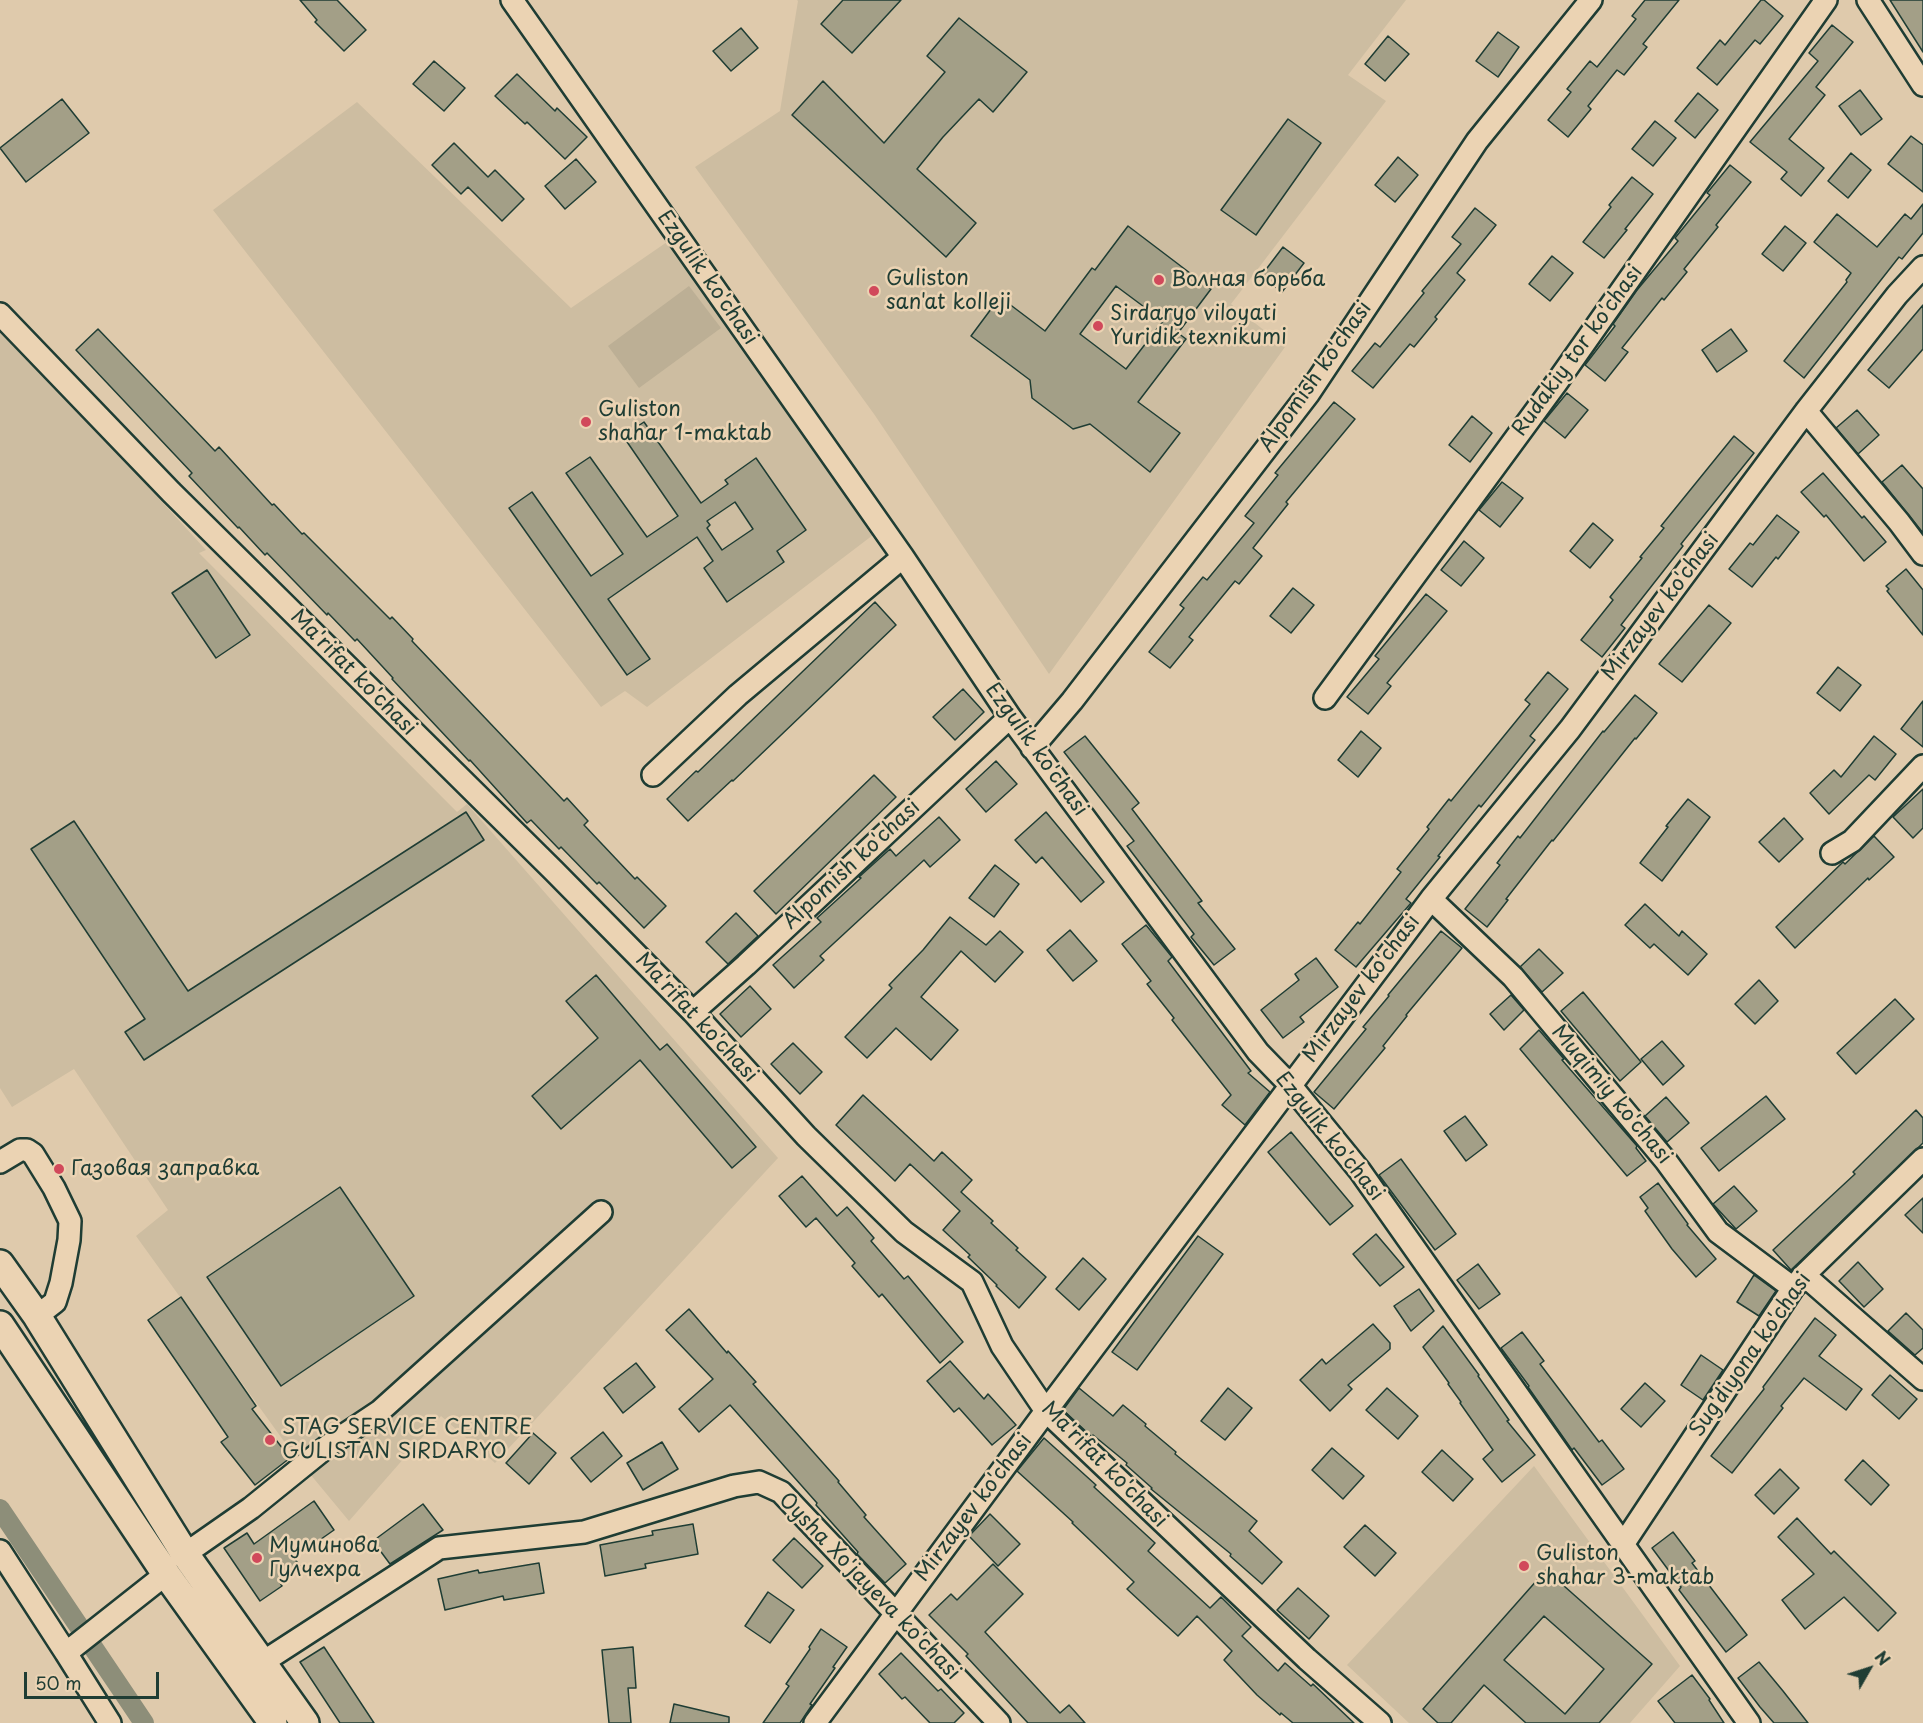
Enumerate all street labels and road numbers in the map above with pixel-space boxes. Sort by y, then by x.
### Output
street label: Ezgulik ko'chasi [651,206,763,350]
street label: Rudakiy tor ko'chasi [1508,261,1648,441]
street label: Alpomish ko'chasi [1254,297,1378,457]
street label: Mirzayev ko'chasi [1597,528,1725,686]
street label: Ma'rifat ko'chasi [285,605,421,741]
street label: Ezgulik ko'chasi [979,679,1093,821]
street label: Alpomish ko'chasi [778,795,926,935]
street label: Mirzayev ko'chasi [1298,910,1426,1068]
street label: Ma'rifat ko'chasi [629,948,763,1088]
street label: Muqimiy ko'chasi [1545,1020,1677,1170]
street label: Ezgulik ko'chasi [1269,1068,1389,1206]
street label: Sug'diyona ko'chasi [1685,1268,1817,1442]
street label: Ma'rifat ko'chasi [1036,1397,1172,1533]
street label: Mirzayev ko'chasi [910,1429,1038,1587]
street label: Oysha Xo'jayeva ko'chasi [773,1488,965,1686]

